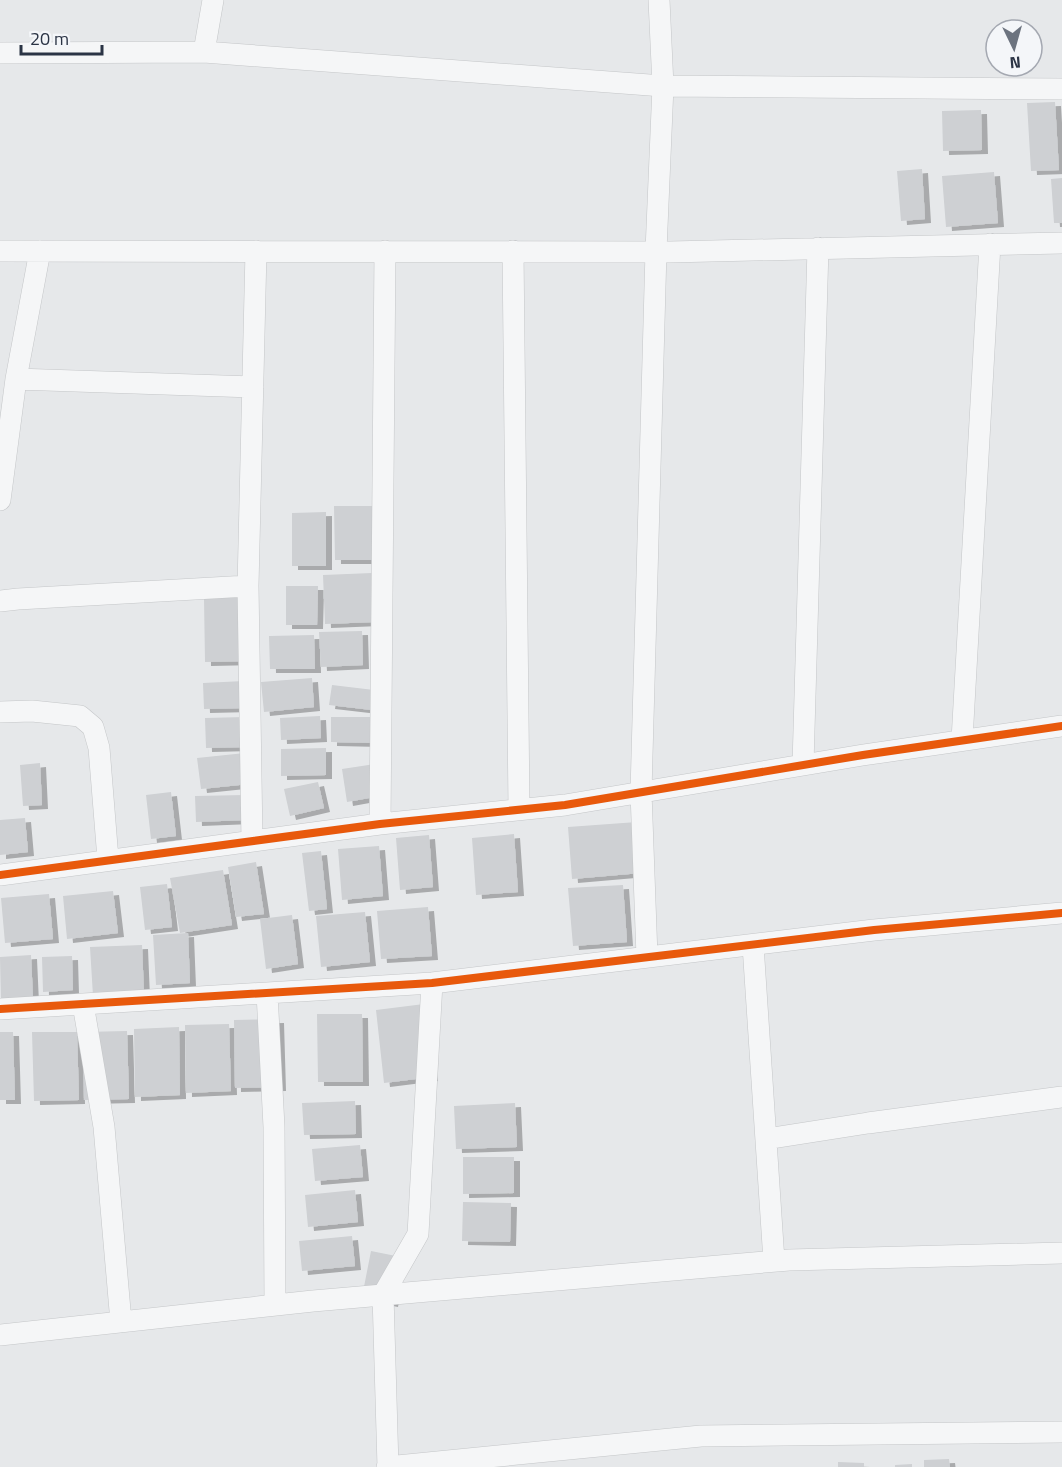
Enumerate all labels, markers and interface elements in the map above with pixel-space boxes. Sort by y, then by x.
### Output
scale bar [21,18,102,56]
north arrow [984,18,1044,78]
text: 20 m [30,25,69,52]
text: N [1009,51,1022,75]

